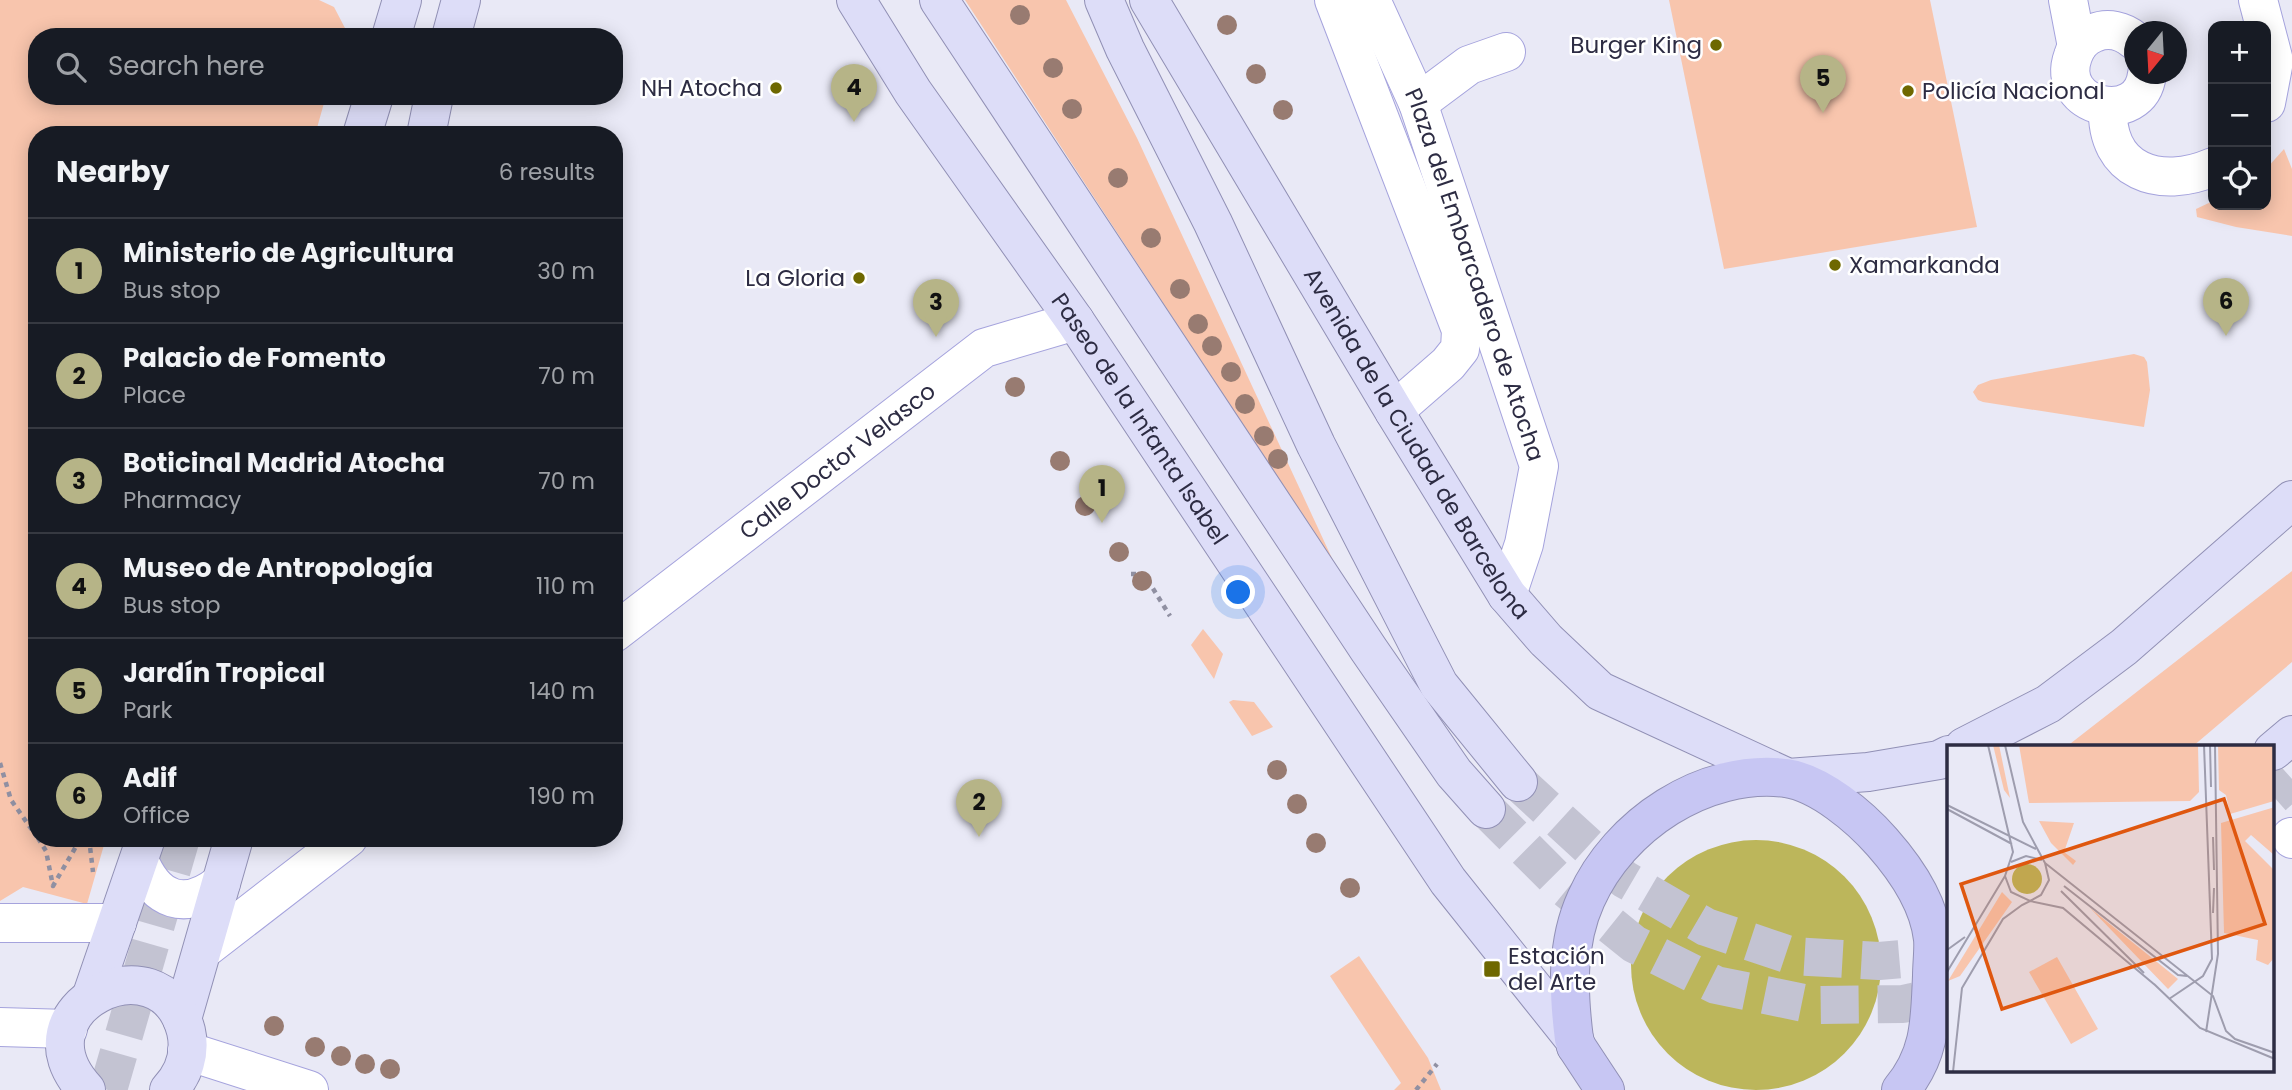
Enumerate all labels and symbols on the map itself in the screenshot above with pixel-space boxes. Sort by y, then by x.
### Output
north arrow [2124,21,2187,84]
place label: Burger King [1570,29,1702,61]
marker: Burger King [1708,37,1724,53]
pin: 5 [1800,55,1846,113]
pin: 4 [831,64,877,122]
place label: NH Atocha [641,72,762,104]
place label: Policía Nacional [1922,75,2105,107]
marker: NH Atocha [768,80,784,96]
street label: Plaza del Embarcadero de Atocha [1397,83,1552,465]
marker: Policía Nacional [1900,83,1916,99]
place label: Xamarkanda [1849,249,2000,281]
marker: Xamarkanda [1827,257,1843,273]
place label: La Gloria [745,262,845,294]
street label: Avenida de la Ciudad de Barcelona [1296,262,1537,626]
marker: La Gloria [851,270,867,286]
pin: 6 [2203,278,2249,336]
pin: 3 [913,279,959,337]
street label: Paseo de la Infanta Isabel [1044,286,1236,551]
street label: Calle Doctor Velasco [733,375,942,547]
pin: 1 [1079,465,1125,523]
your location [1221,575,1255,609]
inset map [1947,745,2274,1072]
pin: 2 [956,779,1002,837]
place label: Estación del Arte [1508,940,1605,998]
marker: Estación del Arte [1482,959,1502,979]

